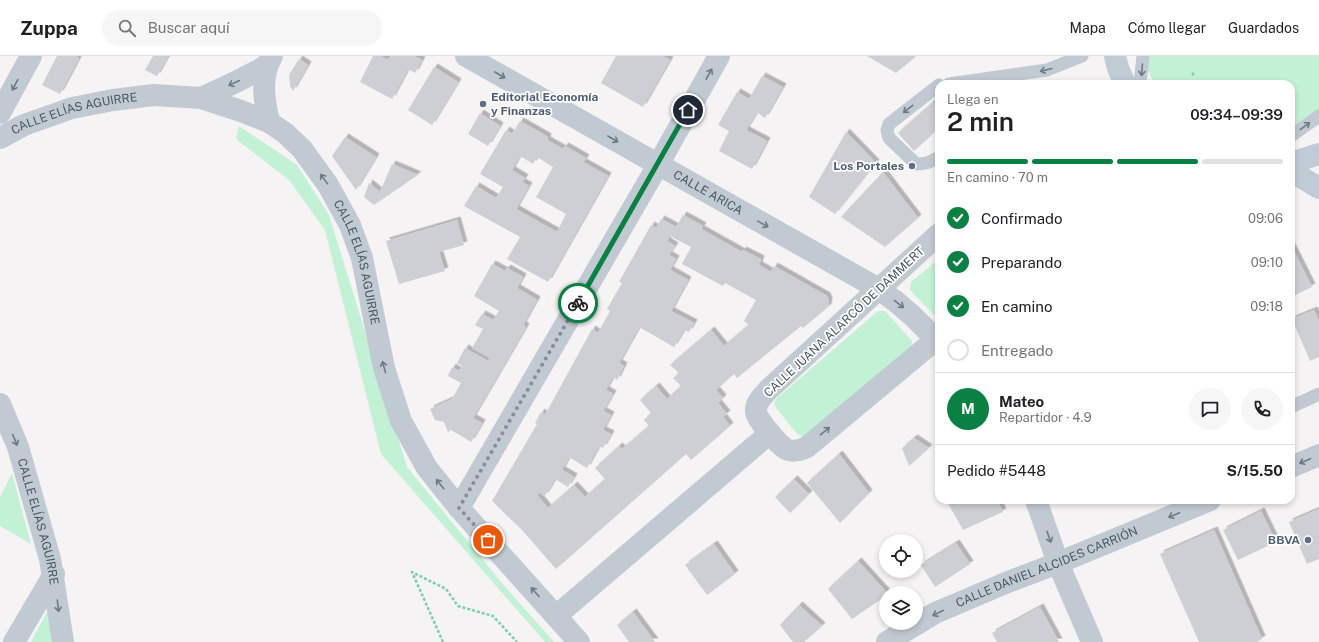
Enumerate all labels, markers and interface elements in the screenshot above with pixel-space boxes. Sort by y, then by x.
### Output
search box [102,10,382,46]
text: Zuppa [20,17,78,39]
icon: search [116,17,138,39]
text: Buscar aquí [148,19,230,36]
text: Mapa [1070,20,1106,36]
text: Cómo llegar [1128,20,1206,36]
text: Guardados [1228,20,1299,36]
one-way arrow [1138,63,1145,76]
one-way arrow [1039,67,1052,74]
one-way arrow [705,68,713,80]
one-way arrow [494,72,506,80]
one-way arrow [11,79,19,91]
one-way arrow [228,80,240,87]
street label: CALLE ELÍAS AGUIRRE [9,90,138,138]
place label: Editorial Economía y Finanzas [491,90,598,118]
text: Llega en [947,92,998,107]
pin [671,93,705,127]
marker: Editorial Economía y Finanzas [478,99,488,109]
icon: home [677,99,699,121]
one-way arrow [903,105,914,113]
text: 2 min [947,106,1014,137]
text: 09:34–09:39 [1190,106,1283,123]
one-way arrow [1300,122,1311,131]
one-way arrow [607,136,619,144]
place label: Los Portales [833,159,904,173]
marker: Los Portales [907,161,917,171]
street label: CALLE ARICA [671,167,746,218]
text: En camino · 70 m [947,170,1048,185]
one-way arrow [319,174,328,185]
street label: CALLE ELÍAS AGUIRRE [331,197,382,326]
icon: check [947,207,969,229]
text: Confirmado [981,210,1062,227]
text: 09:06 [1248,211,1283,226]
one-way arrow [757,220,769,228]
street label: CALLE JUANA ALARCÓ DE DAMMERT [761,244,927,400]
icon: check [947,251,969,273]
text: Preparando [981,254,1062,271]
text: 09:10 [1251,255,1283,270]
courier [558,283,598,323]
icon: bike [567,292,589,314]
icon: check [947,295,969,317]
text: En camino [981,298,1053,315]
one-way arrow [894,299,905,308]
text: 09:18 [1250,299,1283,314]
text: Entregado [981,342,1053,359]
one-way arrow [380,361,388,374]
button: chat [1189,388,1231,430]
button: phone [1241,388,1283,430]
text: Mateo [999,393,1044,410]
text: M [961,400,975,417]
text: Repartidor · 4.9 [999,410,1092,425]
one-way arrow [820,427,831,436]
one-way arrow [11,433,19,445]
street label: CALLE ELÍAS AGUIRRE [15,457,61,586]
one-way arrow [1299,457,1311,465]
text: Pedido #5448 [947,462,1046,479]
text: S/15.50 [1227,462,1283,479]
one-way arrow [436,478,444,489]
one-way arrow [1169,512,1181,519]
pin [471,523,505,557]
street label: CALLE DANIEL ALCIDES CARRIÓN [954,524,1140,610]
icon: bag [477,529,499,551]
one-way arrow [1046,530,1053,543]
place label: BBVA [1268,533,1300,547]
map controls [879,534,923,630]
button: locate [879,534,923,578]
marker: BBVA [1303,535,1313,545]
button: layers [879,586,923,630]
one-way arrow [530,587,539,597]
one-way arrow [54,599,62,612]
one-way arrow [932,610,944,617]

